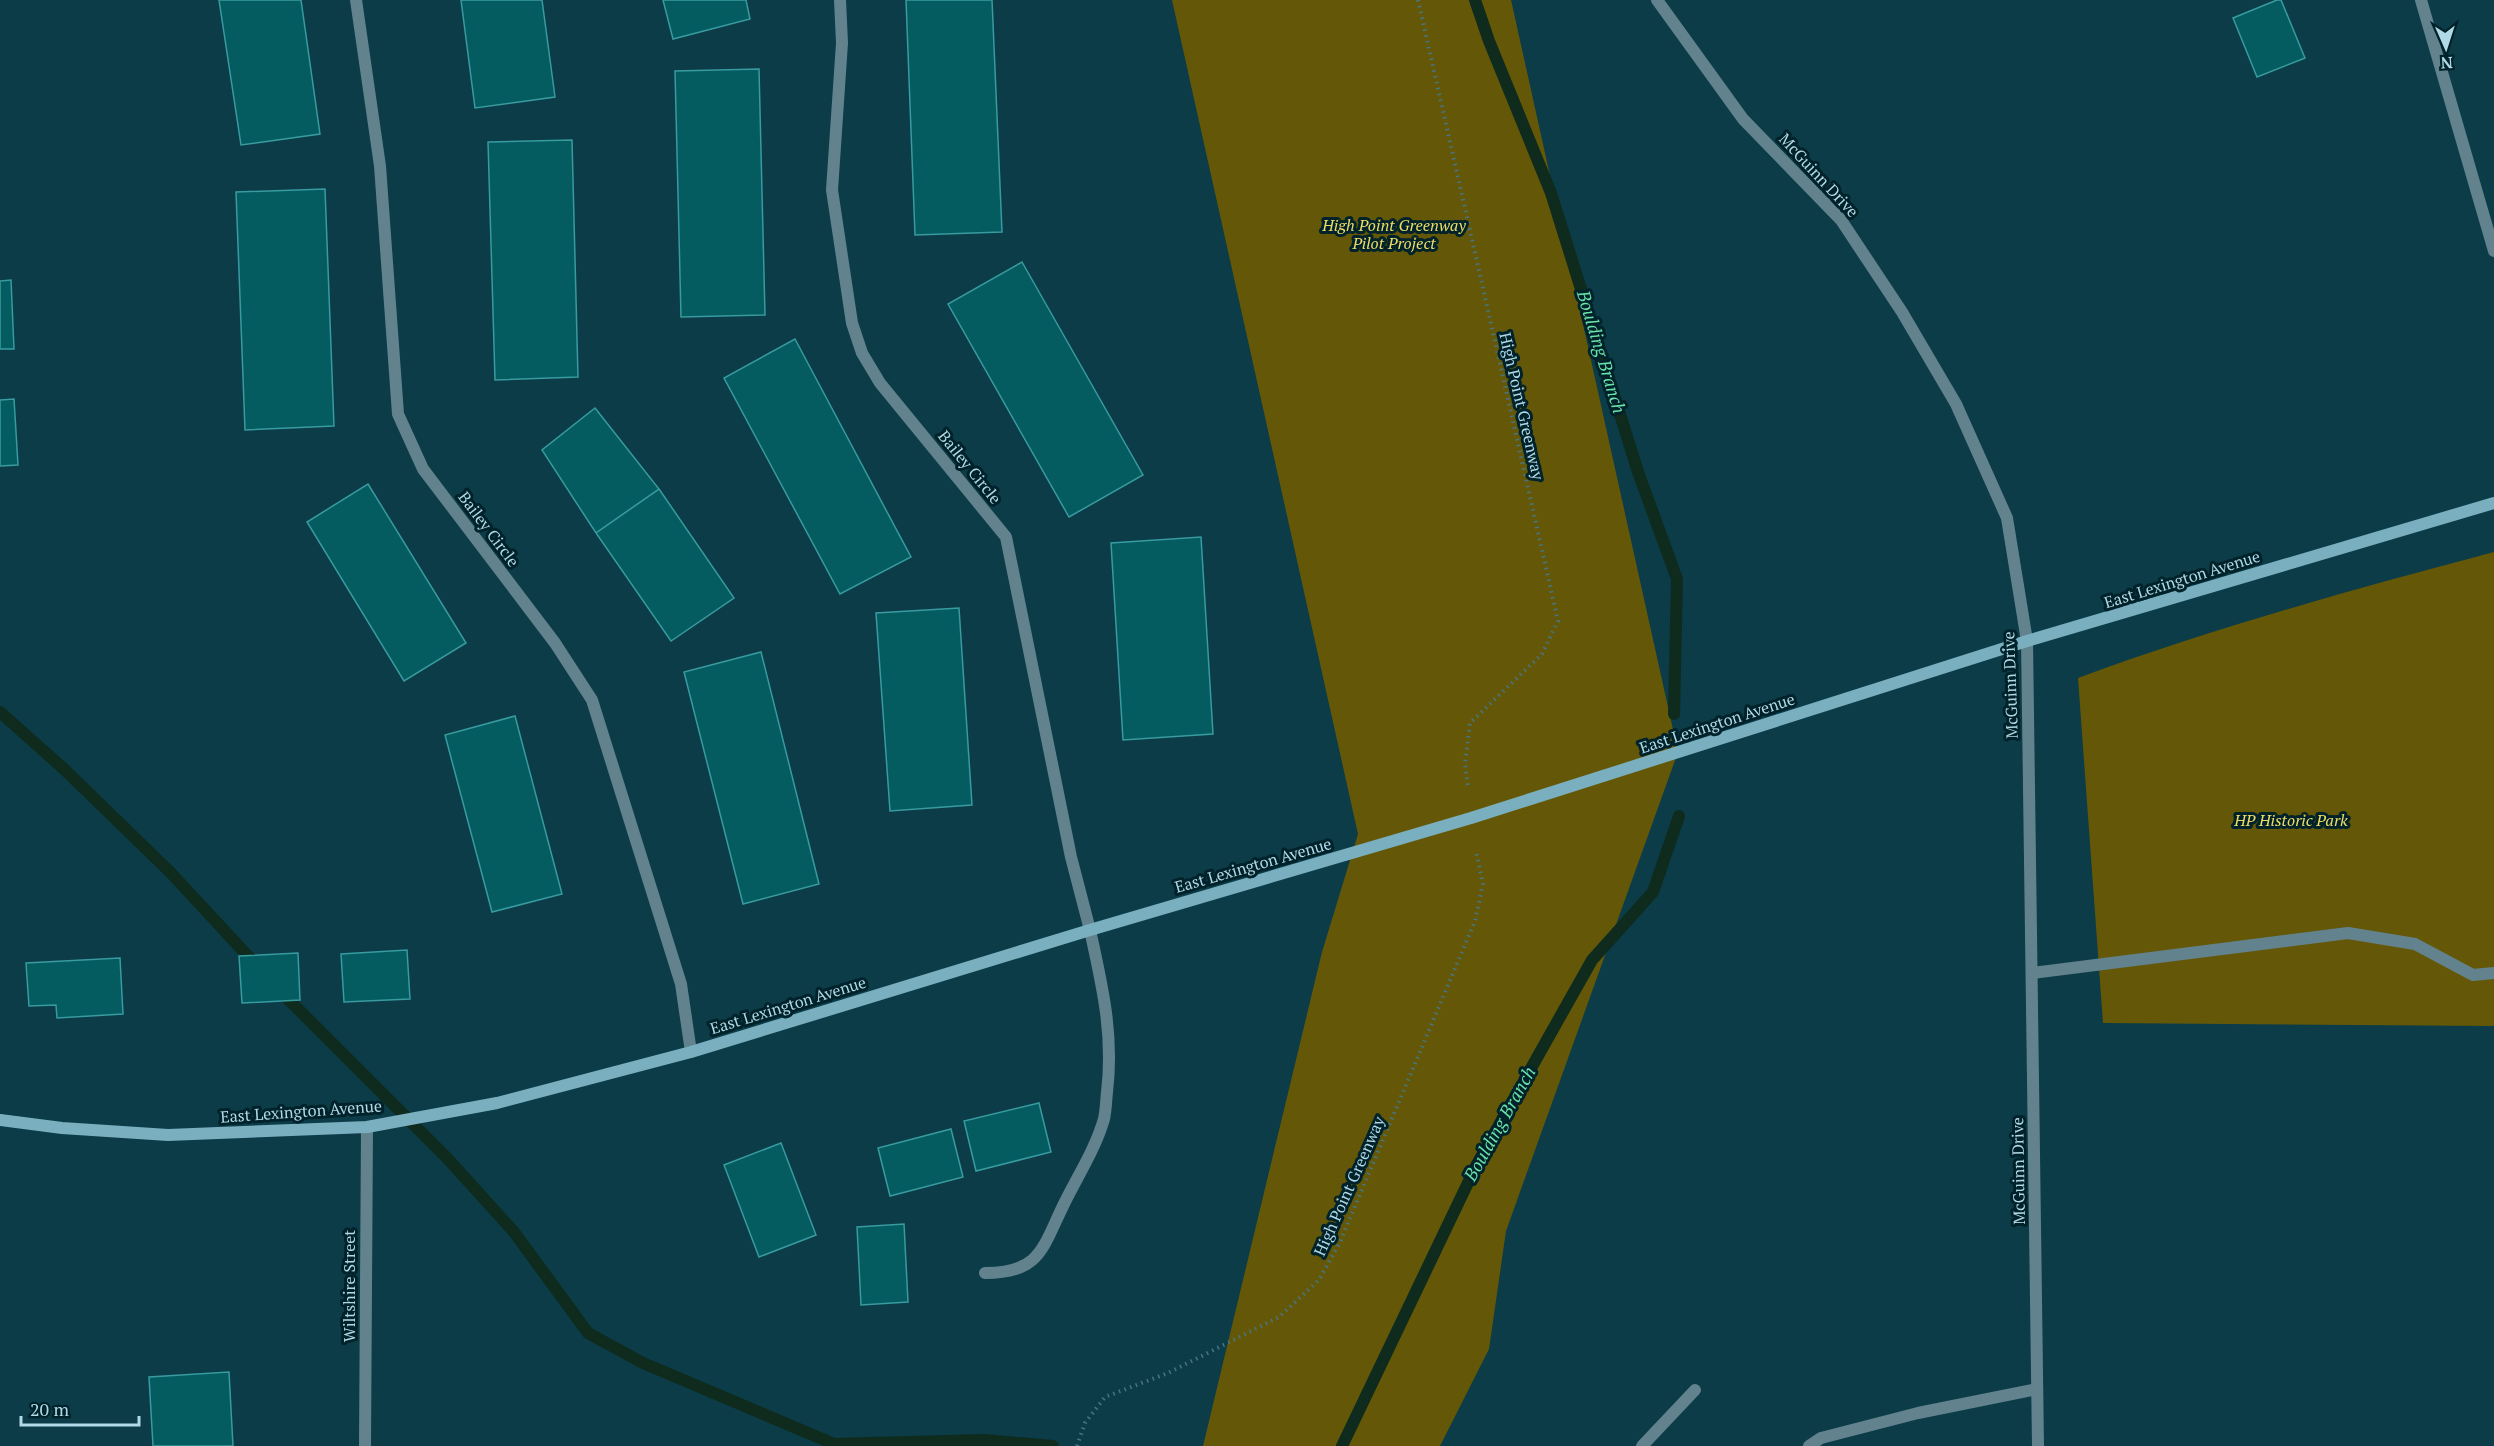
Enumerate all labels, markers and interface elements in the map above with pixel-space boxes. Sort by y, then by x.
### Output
north arrow [2416,18,2476,78]
text: N [2440,52,2453,74]
street label: McGuinn Drive [1774,128,1864,222]
park label: High Point Greenway Pilot Project [1321,214,1466,254]
water label: Boulding Branch [1572,286,1632,416]
street label: High Point Greenway [1494,330,1550,483]
street label: Bailey Circle [933,426,1007,508]
street label: Bailey Circle [453,487,525,571]
street label: East Lexington Avenue [2101,545,2263,613]
street label: McGuinn Drive [1997,631,2023,739]
street label: East Lexington Avenue [1637,688,1797,758]
park label: HP Historic Park [2233,809,2348,831]
street label: East Lexington Avenue [1172,832,1334,898]
street label: East Lexington Avenue [707,971,869,1039]
water label: Boulding Branch [1457,1062,1541,1186]
street label: East Lexington Avenue [219,1094,383,1128]
street label: High Point Greenway [1308,1112,1390,1259]
street label: McGuinn Drive [2006,1117,2030,1225]
street label: Wiltshire Street [338,1230,360,1342]
scale bar [21,1389,140,1427]
text: 20 m [30,1397,70,1421]

